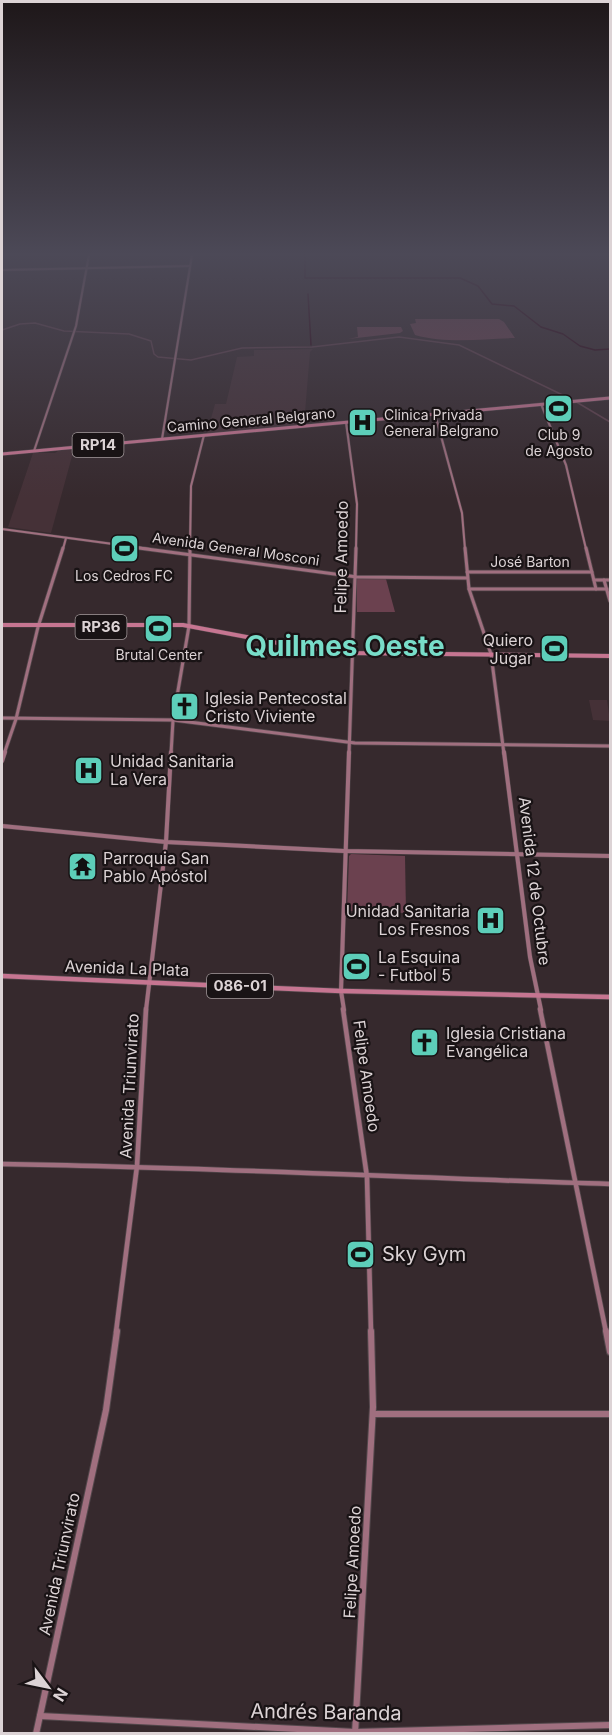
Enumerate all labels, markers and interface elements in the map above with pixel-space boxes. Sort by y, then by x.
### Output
sports icon: Club 9 de Agosto [543,392,575,424]
street label: Camino General Belgrano [166,404,336,435]
place label: Clinica Privada General Belgrano [384,406,499,439]
hospital icon: Clinica Privada General Belgrano [347,407,379,439]
place label: Club 9 de Agosto [525,426,593,459]
road number: RP14 [72,433,124,457]
street label: Felipe Amoedo [330,500,352,614]
street label: Avenida General Mosconi [151,528,321,569]
sports icon: Los Cedros FC [108,533,140,565]
street label: José Barton [490,553,570,570]
place label: Los Cedros FC [75,567,173,584]
sports icon: Brutal Center [143,612,175,644]
road number: RP36 [76,615,126,639]
district label: Quilmes Oeste [245,629,445,663]
place label: Quiero Jugar [483,630,533,668]
sports icon: Quiero Jugar [538,633,570,665]
place label: Brutal Center [115,646,203,663]
place label: Iglesia Pentecostal Cristo Viviente [205,688,347,726]
church icon: Iglesia Pentecostal Cristo Viviente [168,691,200,723]
place label: Unidad Sanitaria La Vera [110,751,234,789]
hospital icon: Unidad Sanitaria La Vera [73,754,105,786]
street label: Avenida 12 de Octubre [515,795,555,967]
place label: Parroquia San Pablo Apóstol [103,848,209,886]
temple icon: Parroquia San Pablo Apóstol [66,851,98,883]
place label: Unidad Sanitaria Los Fresnos [346,901,470,939]
hospital icon: Unidad Sanitaria Los Fresnos [475,904,507,936]
place label: La Esquina - Futbol 5 [378,947,460,985]
sports icon: La Esquina - Futbol 5 [341,950,373,982]
street label: Avenida La Plata [64,956,190,980]
road number: 086-01 [207,974,273,998]
street label: Avenida Triunvirato [115,1013,143,1159]
street label: Felipe Amoedo [349,1019,385,1133]
place label: Iglesia Cristiana Evangélica [446,1023,566,1061]
church icon: Iglesia Cristiana Evangélica [409,1026,441,1058]
sports icon: Sky Gym [345,1238,377,1270]
place label: Sky Gym [382,1242,466,1266]
street label: Avenida Triunvirato [34,1491,84,1637]
street label: Felipe Amoedo [339,1505,365,1619]
north arrow [18,1657,78,1717]
text: N [49,1684,72,1705]
street label: Andrés Baranda [250,1699,402,1725]

